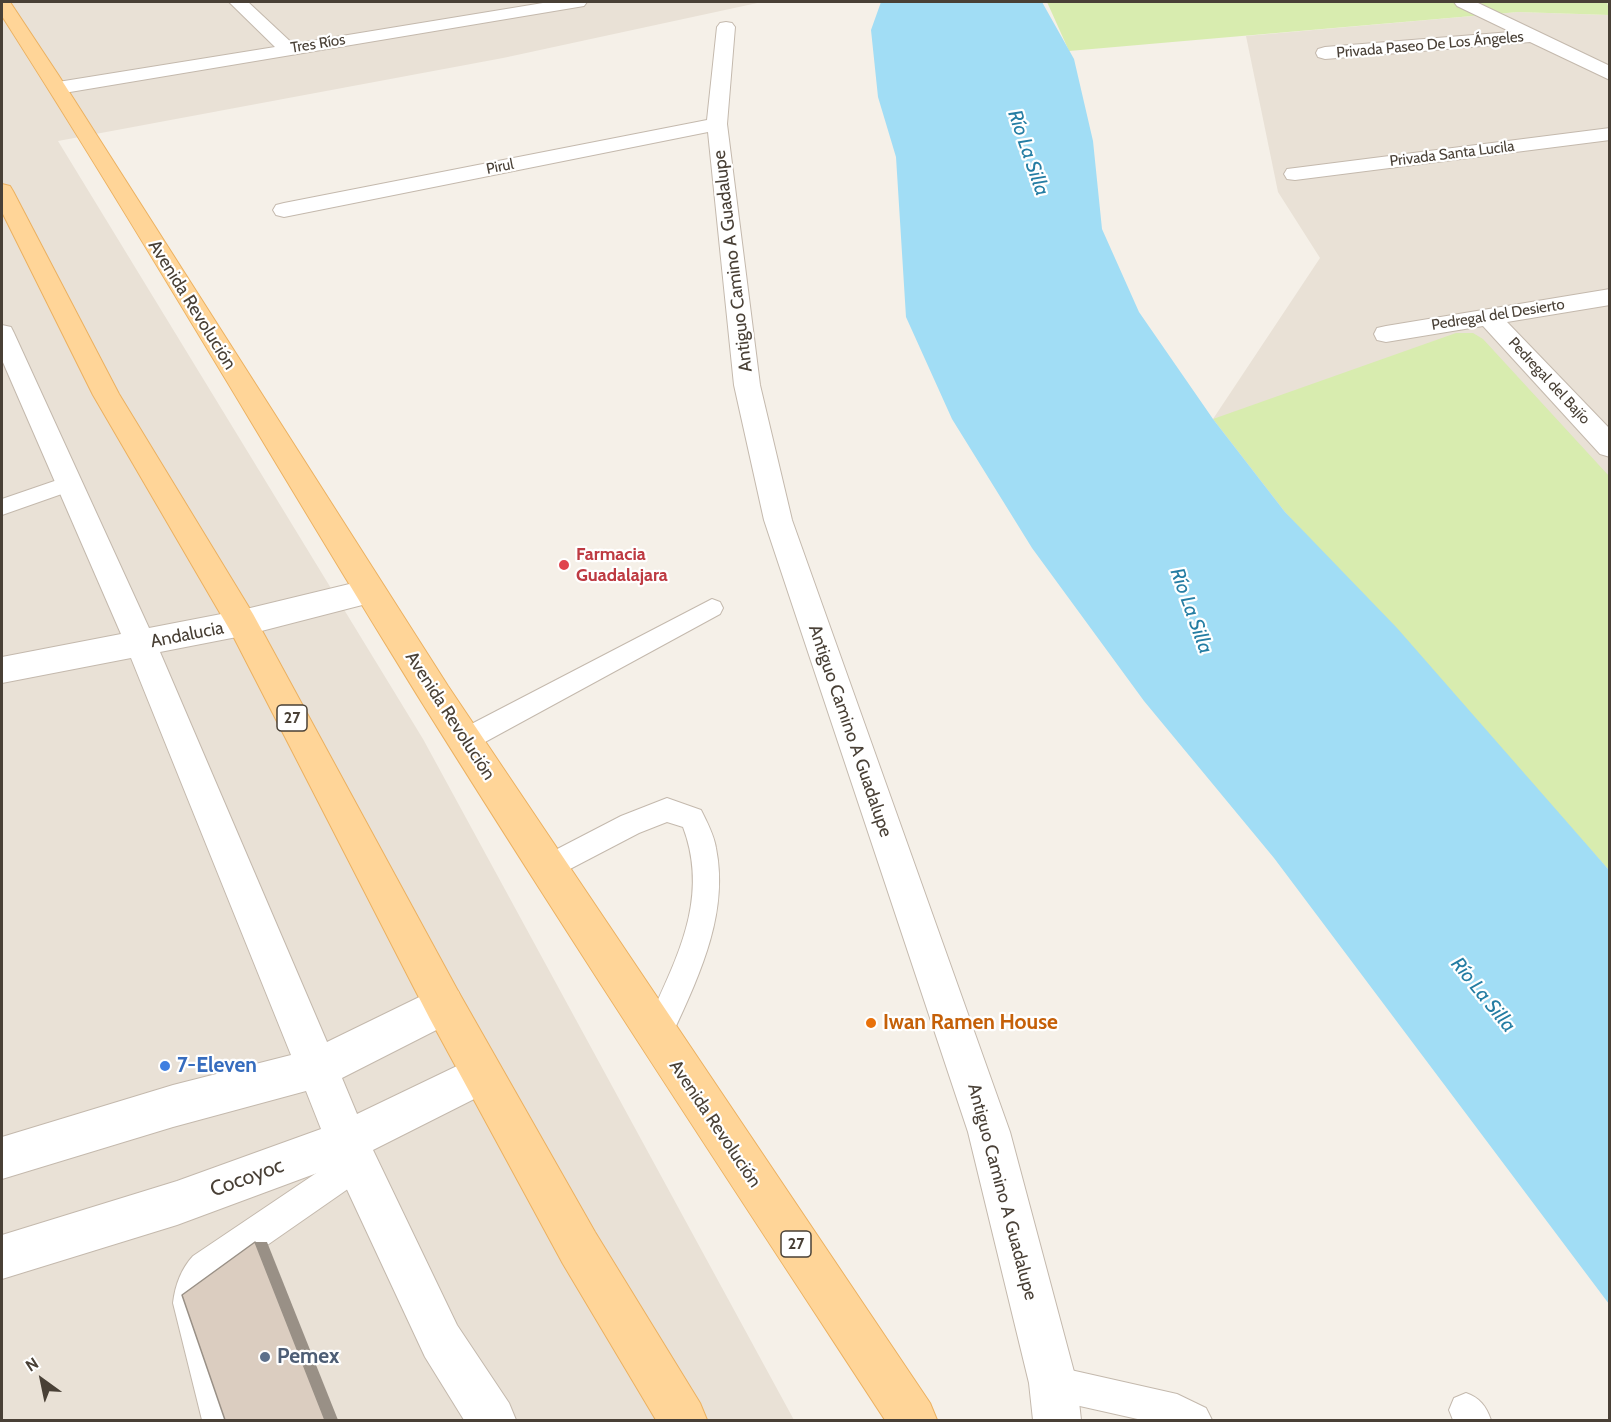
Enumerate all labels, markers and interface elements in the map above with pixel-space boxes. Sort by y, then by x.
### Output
street label: Privada Paseo De Los Ángeles [1336,28,1524,62]
street label: Tres Ríos [289,31,347,57]
water label: Río La Silla [1002,107,1054,199]
street label: Privada Santa Lucila [1389,137,1515,171]
street label: Antiguo Camino A Guadalupe [709,149,757,373]
street label: Pirul [485,156,515,178]
street label: Avenida Revolución [143,236,241,374]
street label: Pedregal del Desierto [1430,296,1566,334]
street label: Pedregal del Bajío [1504,334,1594,428]
place label: Farmacia Guadalajara [576,544,668,586]
marker: Farmacia Guadalajara [557,558,571,572]
water label: Río La Silla [1164,565,1218,657]
street label: Andalucia [149,617,225,653]
street label: Antiguo Camino A Guadalupe [803,622,897,840]
street label: Avenida Revolución [400,648,500,784]
road number: 27 [277,705,307,731]
water label: Río La Silla [1446,953,1520,1037]
place label: Iwan Ramen House [883,1010,1058,1036]
marker: Iwan Ramen House [864,1016,878,1030]
place label: 7-Eleven [177,1053,257,1079]
street label: Avenida Revolución [664,1056,766,1192]
marker: 7-Eleven [158,1059,172,1073]
street label: Antiguo Camino A Guadalupe [963,1081,1041,1303]
street label: Cocoyoc [207,1153,287,1203]
road number: 27 [781,1231,811,1257]
place label: Pemex [277,1344,339,1370]
north arrow [12,1350,72,1410]
marker: Pemex [258,1350,272,1364]
text: N [22,1353,42,1376]

